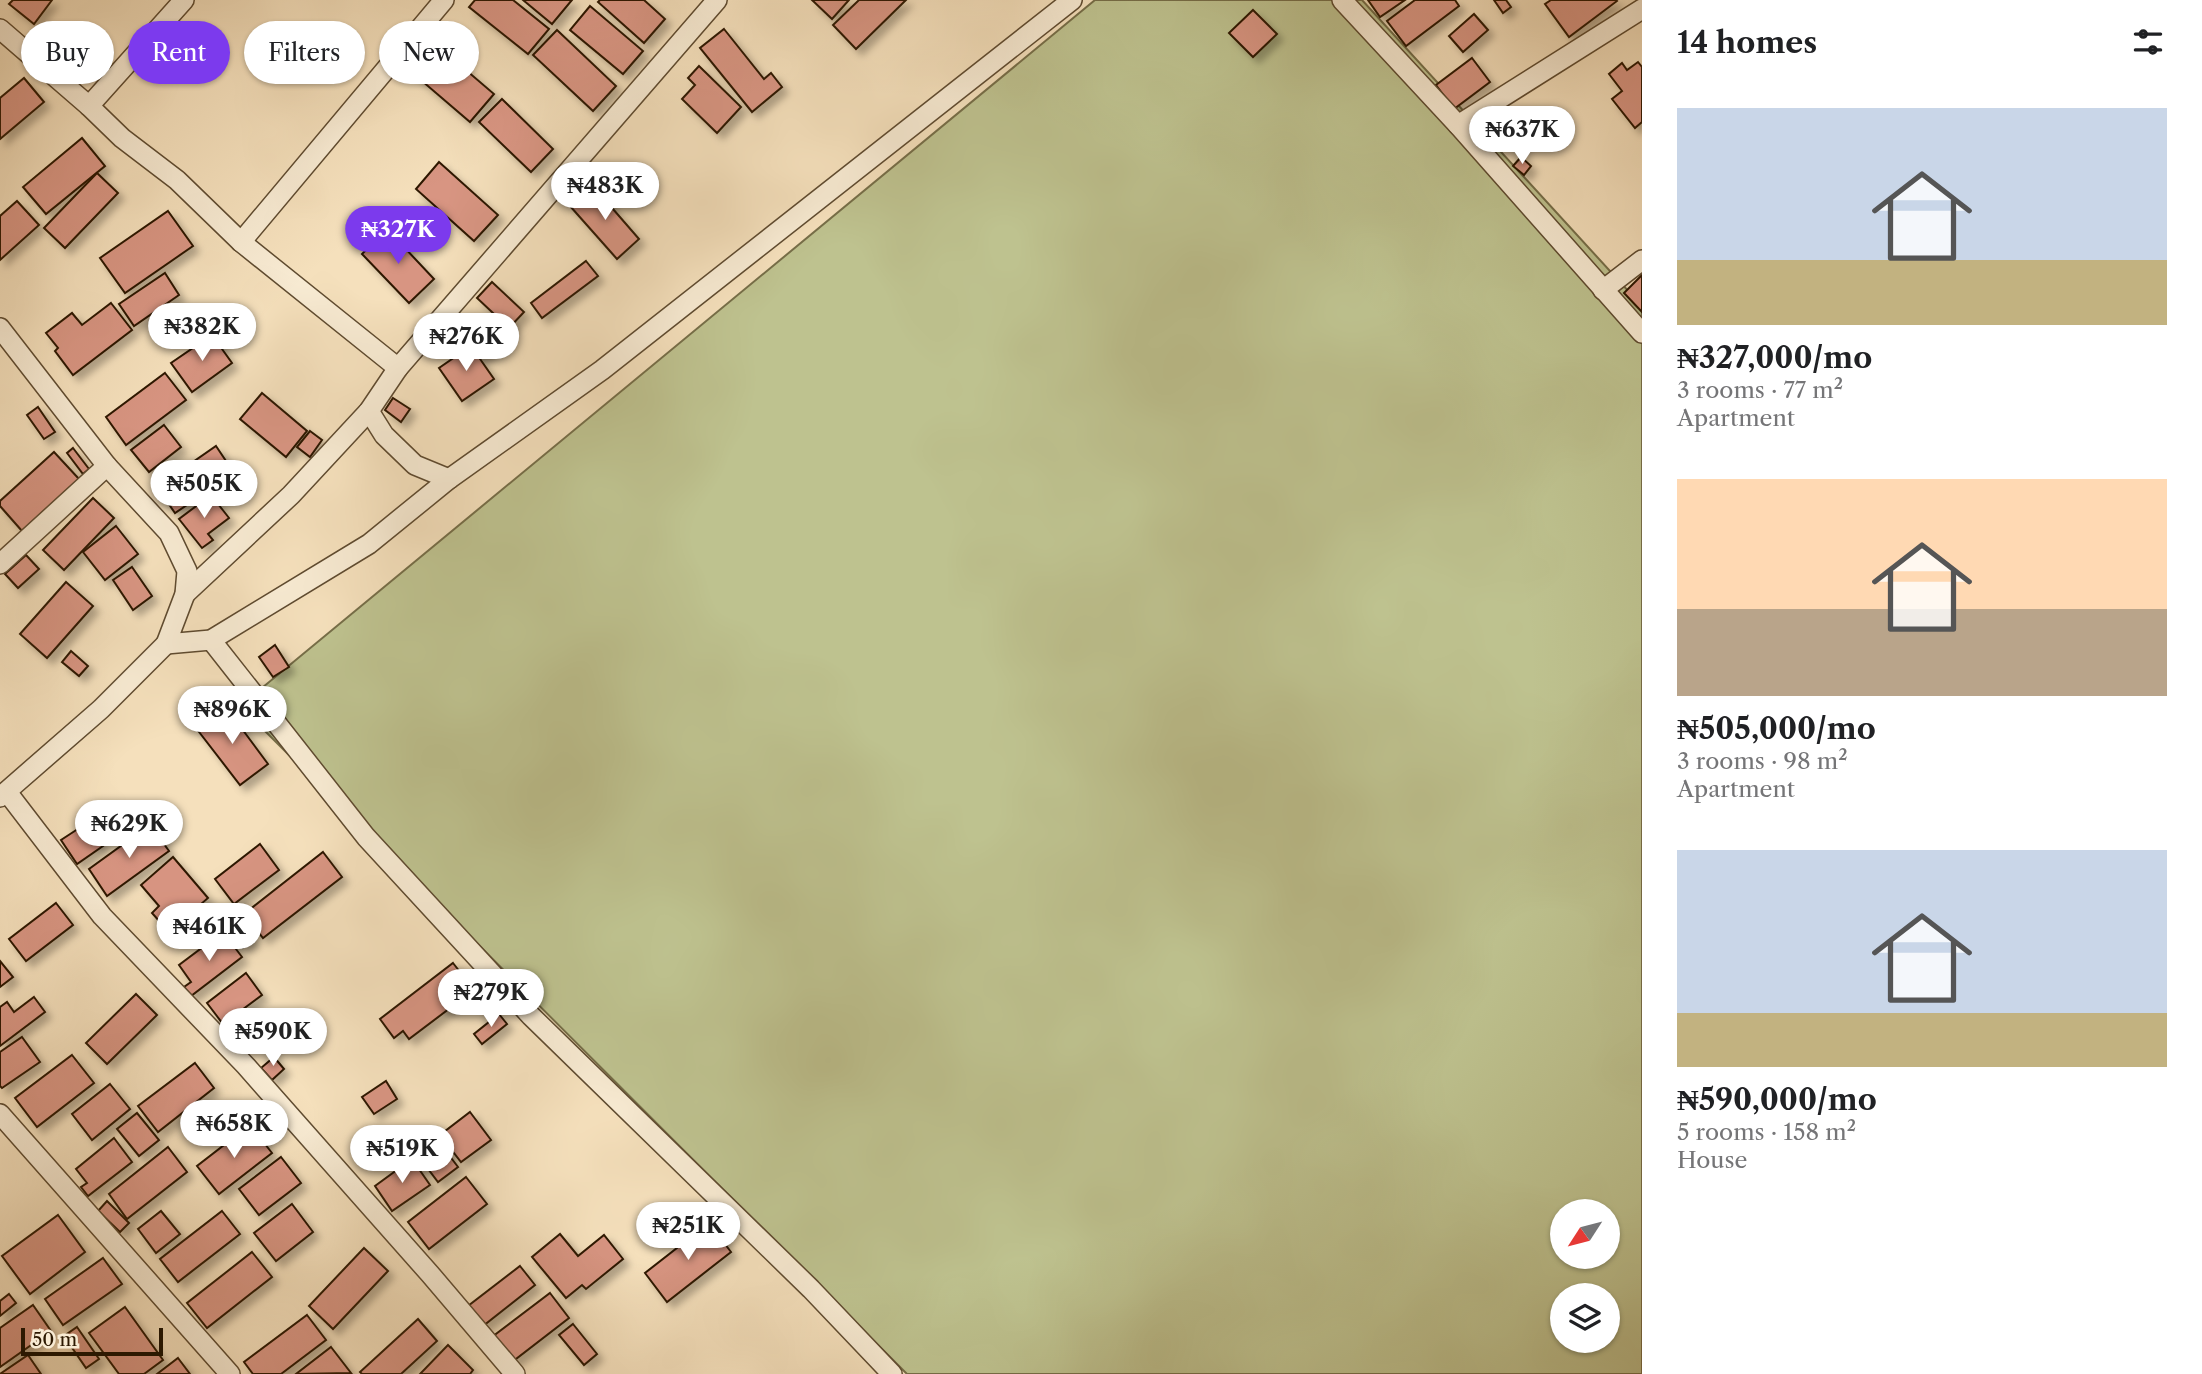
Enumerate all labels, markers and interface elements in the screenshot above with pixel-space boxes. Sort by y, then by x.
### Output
chip: Buy [21,21,114,84]
chip: Rent [128,21,230,84]
chip: Filters [244,21,365,84]
chip: New [379,21,479,84]
icon: filters [2129,23,2167,61]
text: 14 homes [1677,24,1817,61]
pin: ₦637K [1473,106,1571,166]
text: ₦637K [1485,115,1559,143]
icon: home [1859,153,1985,279]
pin: ₦483K [556,162,654,222]
text: ₦483K [567,171,643,199]
pin: ₦327K [349,206,447,266]
text: ₦327K [361,215,435,243]
pin: ₦382K [153,304,251,363]
text: ₦382K [164,312,240,340]
pin: ₦276K [417,314,515,373]
text: ₦276K [429,322,503,350]
text: ₦327,000/mo [1677,339,1872,376]
text: 3 rooms · 77 m² [1677,376,1843,404]
text: Apartment [1677,404,1795,432]
pin: ₦505K [155,461,253,520]
text: ₦505K [166,469,242,497]
icon: home [1859,524,1985,650]
pin: ₦896K [183,686,281,746]
text: ₦896K [194,695,270,723]
text: ₦505,000/mo [1677,710,1876,747]
text: 3 rooms · 98 m² [1677,747,1848,775]
text: Apartment [1677,775,1795,803]
pin: ₦629K [80,800,178,860]
text: ₦629K [91,809,167,837]
icon: home [1859,895,1985,1021]
pin: ₦461K [160,904,258,963]
text: ₦461K [173,912,245,940]
pin: ₦279K [442,970,540,1029]
text: ₦279K [454,978,528,1006]
pin: ₦590K [224,1009,322,1068]
text: ₦590K [235,1017,311,1045]
text: ₦590,000/mo [1677,1081,1877,1118]
pin: ₦658K [185,1100,283,1160]
text: ₦658K [196,1109,272,1137]
text: 5 rooms · 158 m² [1677,1118,1856,1146]
pin: ₦519K [353,1126,451,1185]
text: ₦519K [366,1134,438,1162]
text: House [1677,1146,1747,1174]
north arrow [1550,1199,1620,1269]
map controls [1550,1199,1620,1353]
pin: ₦251K [639,1202,737,1262]
text: ₦251K [652,1211,724,1239]
button: layers [1550,1283,1620,1353]
scale bar [21,1325,163,1357]
text: 50 m [32,1328,77,1351]

